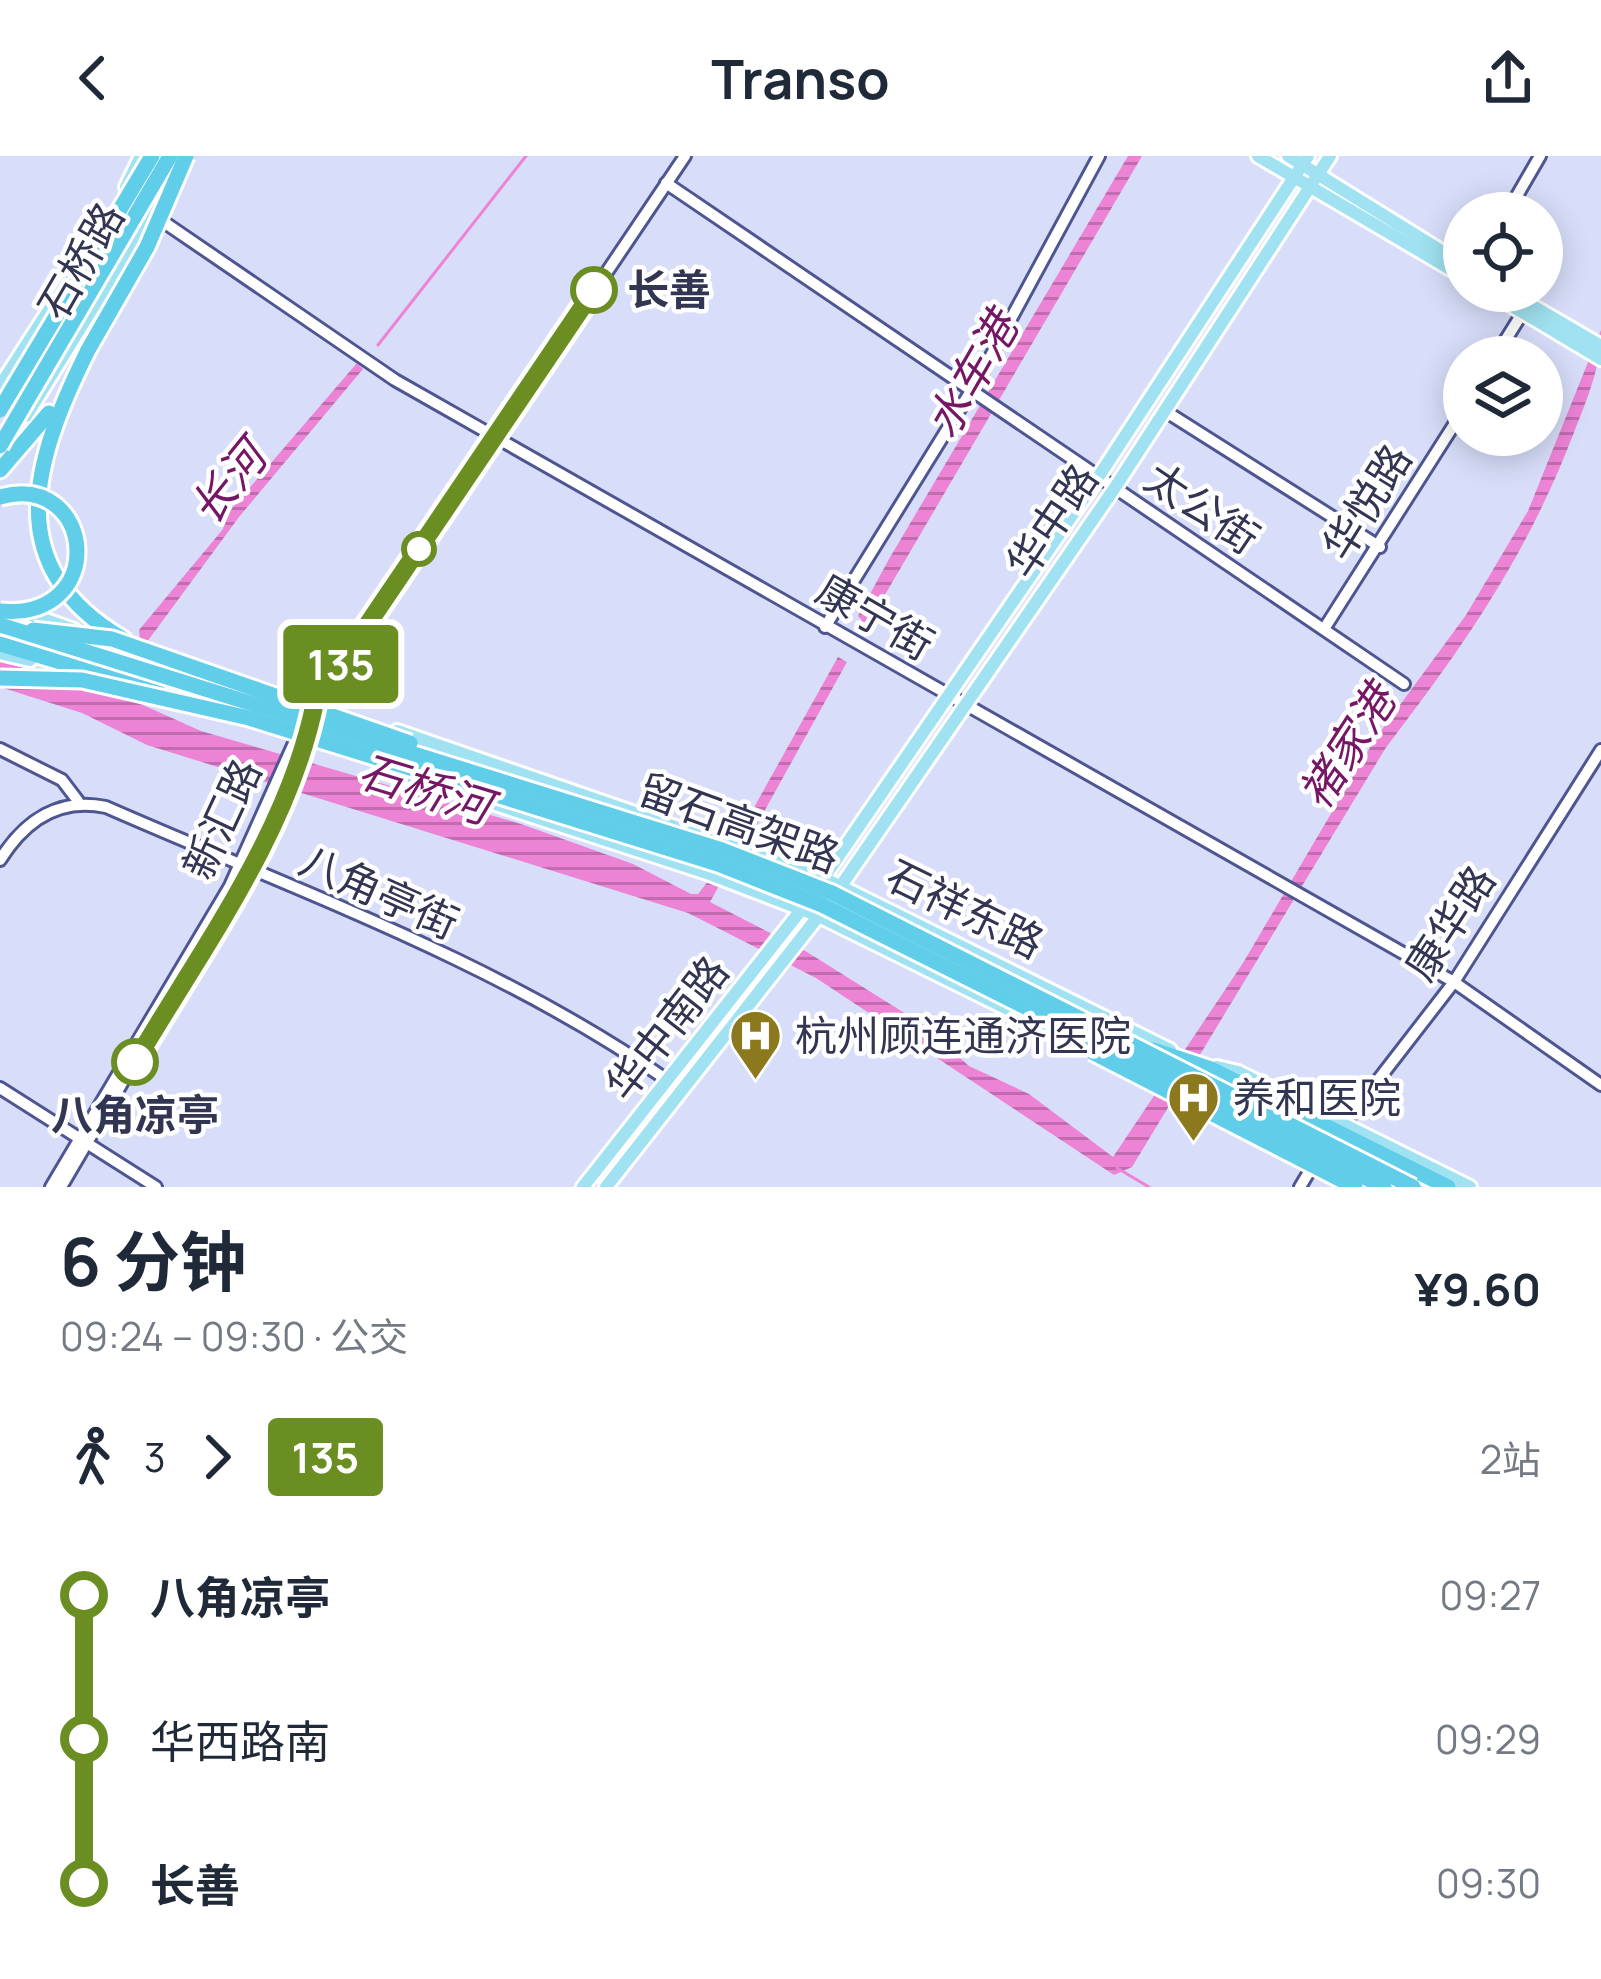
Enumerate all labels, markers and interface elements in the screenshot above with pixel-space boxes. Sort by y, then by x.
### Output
text: Transo [711,41,890,115]
icon: back [60,45,126,111]
icon: share [1475,45,1541,111]
street label: 石桥路 [24,191,137,330]
map controls [1443,192,1563,456]
button: locate [1443,192,1563,312]
place label: 长善 [627,260,711,318]
marker: 长善 [572,268,616,312]
water label: 水车港 [911,295,1035,448]
button: layers [1443,336,1563,456]
water label: 长河 [175,422,285,537]
street label: 华悦路 [1308,433,1424,570]
street label: 太公街 [1134,448,1271,566]
street label: 华中路 [992,452,1110,589]
unlabelled marker [403,533,435,565]
street label: 康宁街 [806,560,945,673]
line badge: 135 [272,625,410,703]
text: 135 [307,635,375,693]
water label: 褚家港 [1283,668,1412,820]
water label: 石桥河 [352,739,507,840]
street label: 新汇路 [168,749,274,888]
street label: 留石高架路 [631,759,848,885]
street label: 八角亭街 [291,830,468,952]
street label: 石祥东路 [877,845,1054,971]
street label: 康华路 [1391,854,1508,991]
street label: 华中南路 [592,943,741,1111]
place label: 杭州顾连通济医院 [795,1006,1131,1064]
hospital icon: 杭州顾连通济医院 [728,1008,784,1082]
marker: 八角凉亭 [113,1040,157,1084]
place label: 养和医院 [1233,1068,1401,1126]
hospital icon: 养和医院 [1166,1070,1222,1144]
place label: 八角凉亭 [51,1085,219,1143]
text: 6 分钟 [60,1216,246,1306]
text: ¥9.60 [1415,1258,1541,1320]
text: 09:24 – 09:30 · 公交 [60,1309,408,1363]
icon: walk [60,1424,126,1490]
icon: forward [184,1424,250,1490]
text: 135 [292,1428,359,1486]
text: 3 [144,1430,166,1484]
text: 2站 [1480,1432,1541,1486]
text: 八角凉亭 [150,1566,330,1628]
text: 09:27 [1440,1568,1541,1622]
text: 华西路南 [150,1710,330,1772]
text: 09:29 [1435,1712,1541,1766]
text: 长善 [150,1854,240,1916]
text: 09:30 [1436,1856,1541,1910]

